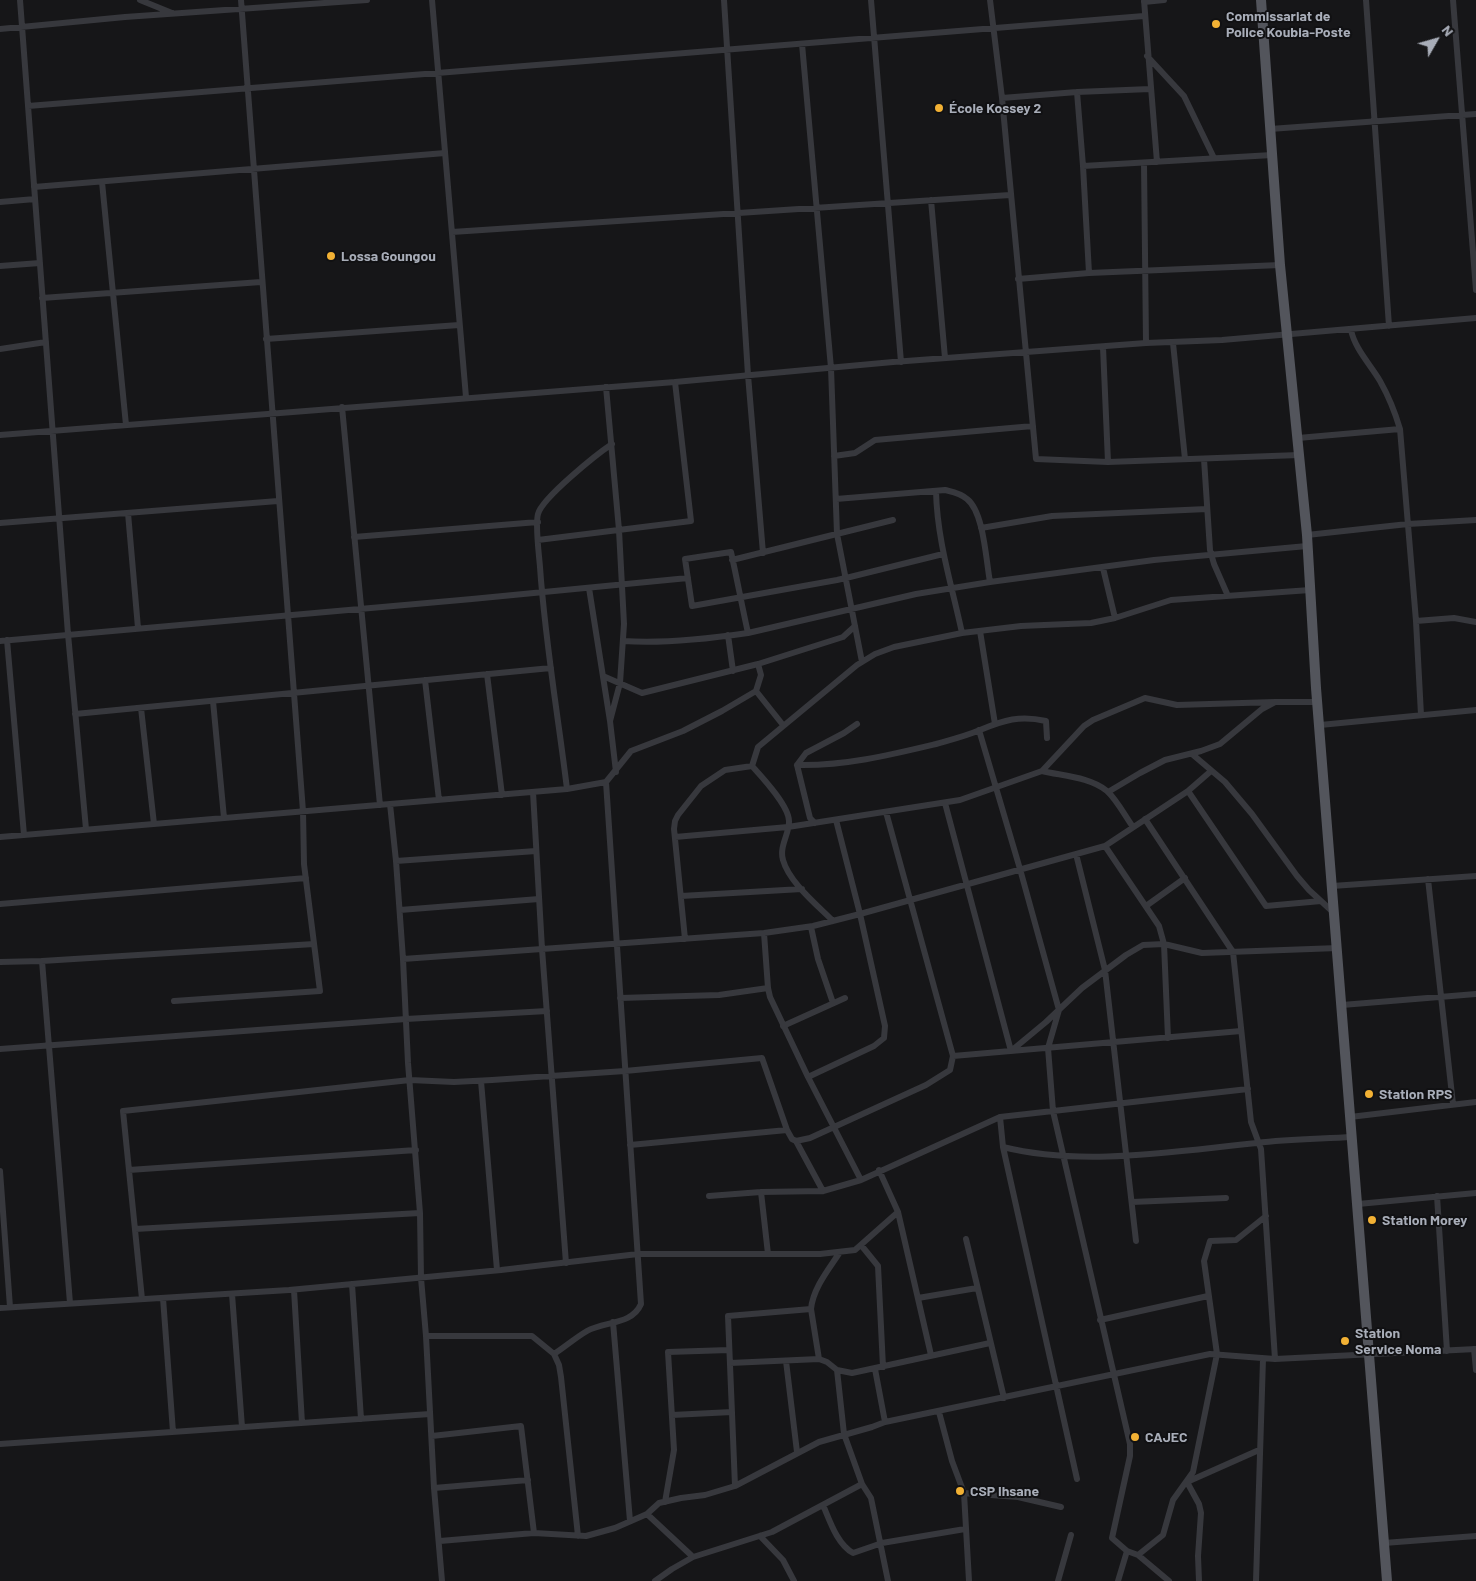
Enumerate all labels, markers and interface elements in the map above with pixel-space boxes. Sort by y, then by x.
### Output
place label: Commissariat de Police Koubia-Poste [1226,8,1351,40]
north arrow [1411,15,1461,65]
marker: Commissariat de Police Koubia-Poste [1210,18,1222,30]
text: N [1439,22,1458,39]
place label: École Kossey 2 [949,100,1041,116]
marker: École Kossey 2 [933,102,945,114]
place label: Lossa Goungou [341,248,436,264]
marker: Lossa Goungou [325,250,337,262]
place label: Station RPS [1379,1086,1452,1102]
marker: Station RPS [1363,1088,1375,1100]
place label: Station Morey [1382,1212,1467,1228]
marker: Station Morey [1366,1214,1378,1226]
place label: Station Service Noma [1355,1325,1441,1358]
marker: Station Service Noma [1339,1335,1351,1347]
place label: CAJEC [1145,1429,1188,1445]
marker: CAJEC [1129,1431,1141,1443]
place label: CSP Ihsane [970,1483,1039,1499]
marker: CSP Ihsane [954,1485,966,1497]

